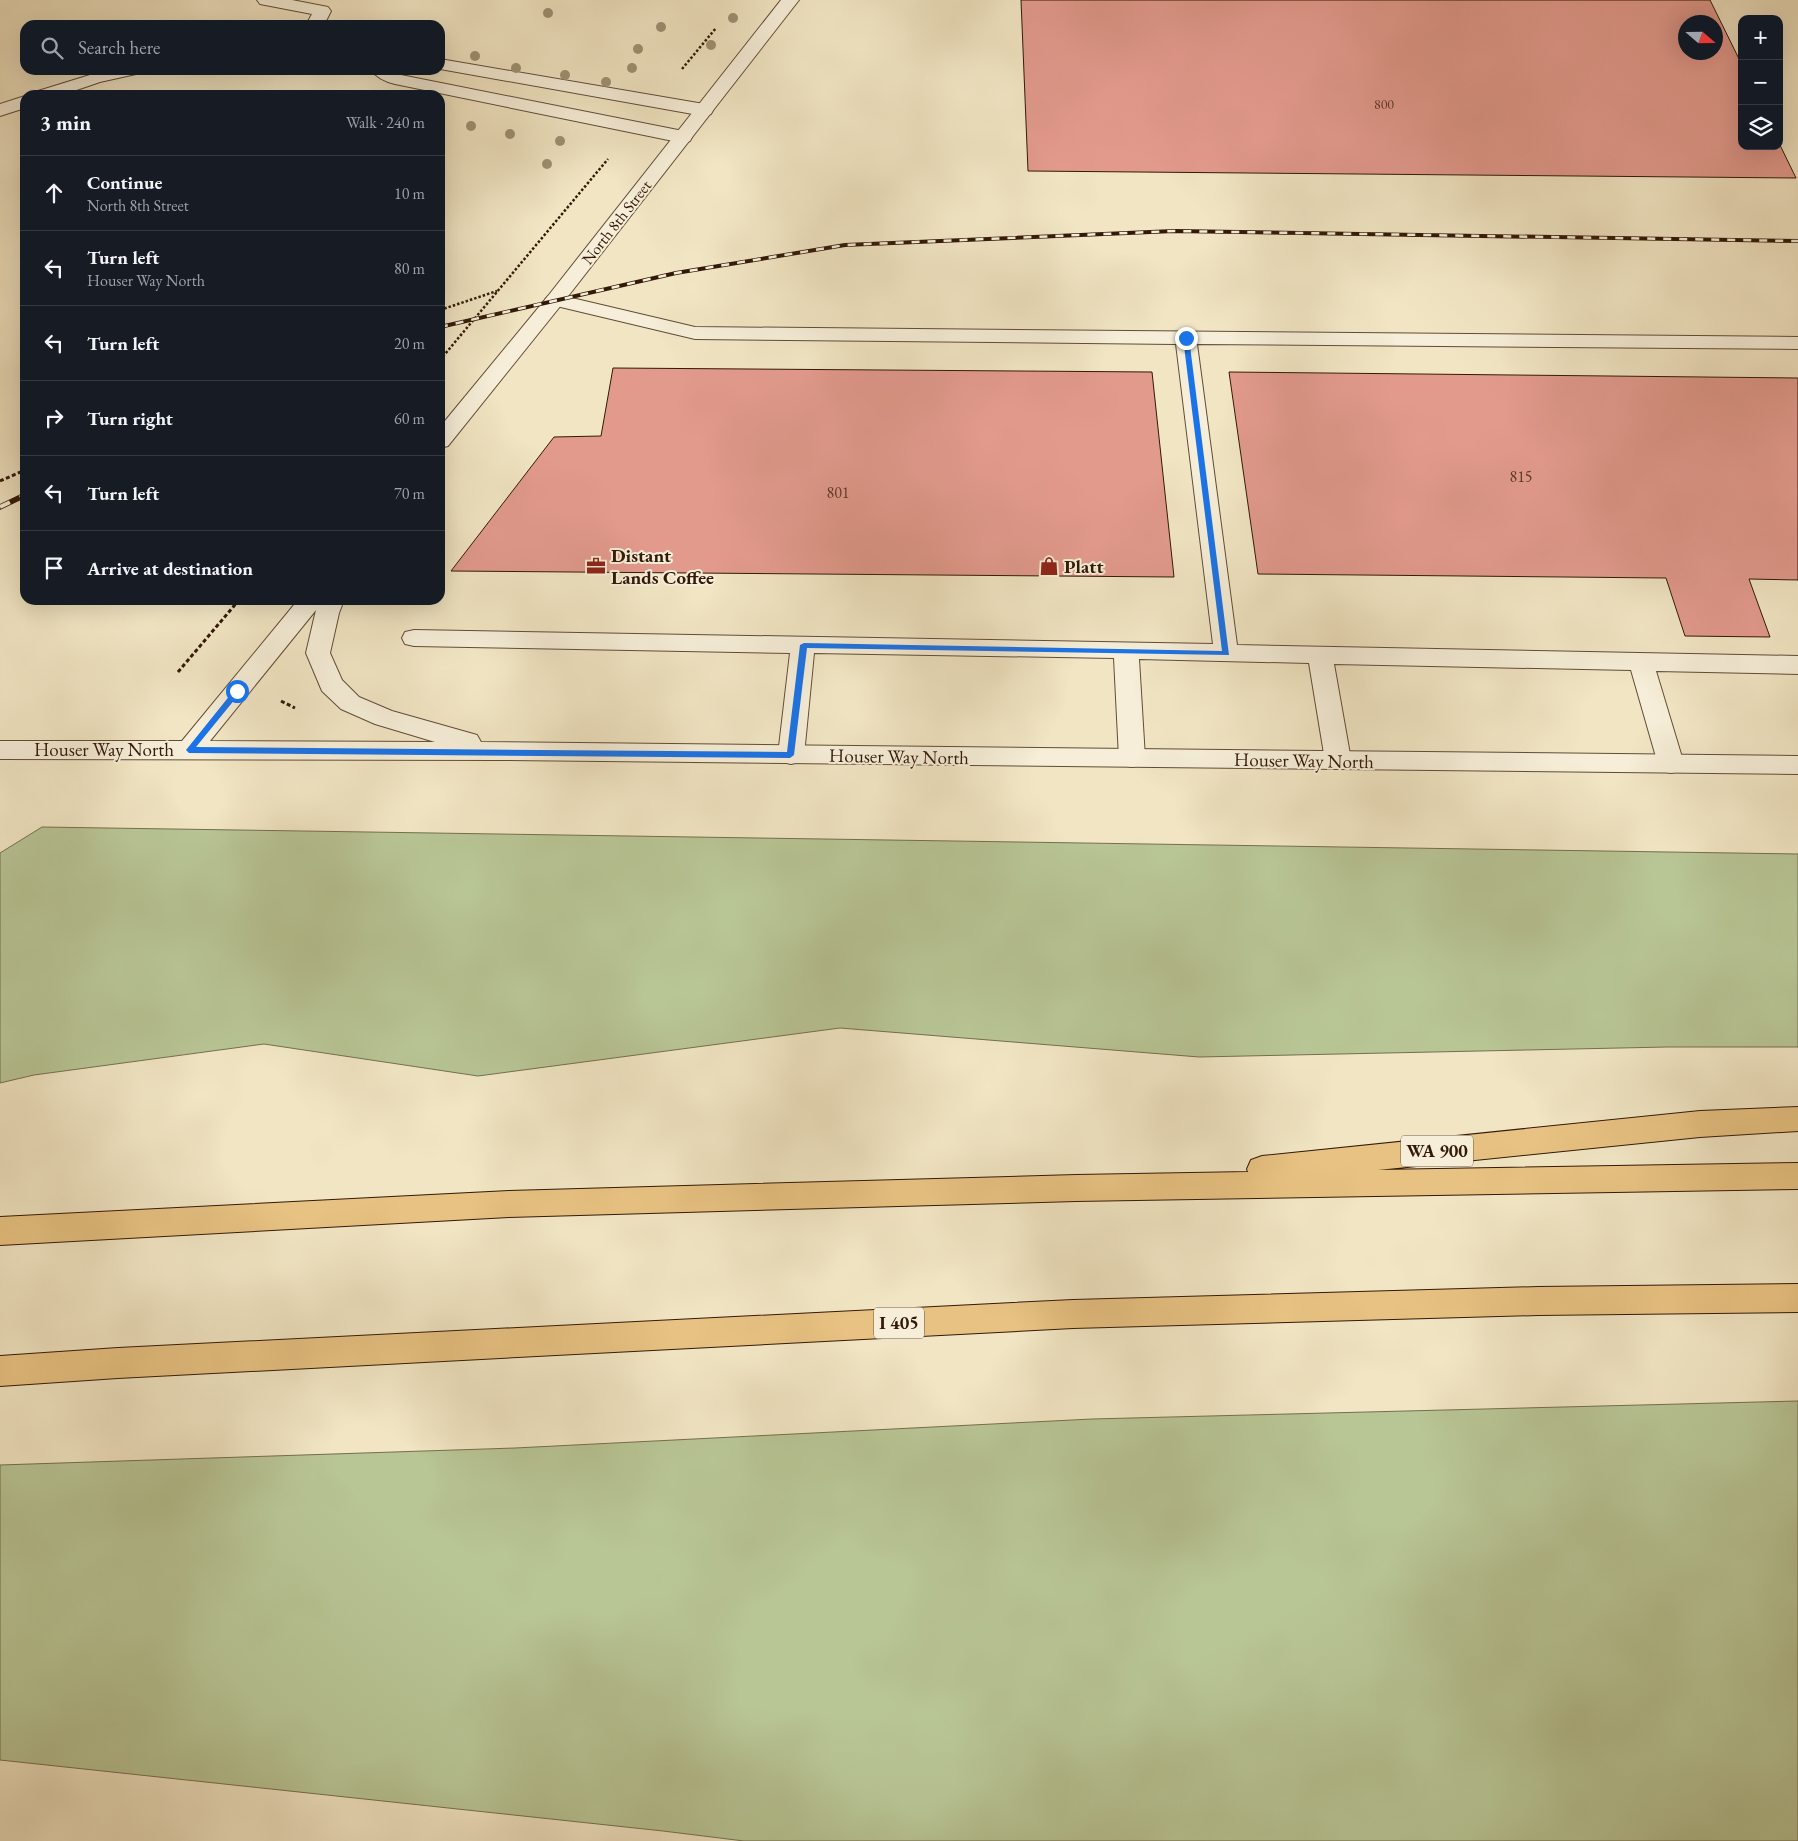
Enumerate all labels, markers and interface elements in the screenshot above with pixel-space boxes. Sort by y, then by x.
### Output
north arrow [1678,15,1723,60]
map controls [1738,15,1783,150]
button: + [1738,15,1783,60]
search box [20,20,445,75]
icon: search [38,34,66,62]
text: Search here [78,35,160,60]
button: − [1738,60,1783,105]
house number: 800 [1374,95,1394,113]
button: layers [1738,105,1783,150]
text: 3 min [40,109,91,136]
text: Walk · 240 m [346,112,425,133]
text: Continue [87,170,162,195]
street label: North 8th Street [577,176,656,269]
icon: ahead [40,179,68,207]
text: 10 m [394,183,425,204]
text: North 8th Street [87,195,189,216]
text: Turn left [87,245,159,270]
icon: left [40,254,68,282]
text: 80 m [394,258,425,279]
text: Houser Way North [87,270,205,291]
route end [1175,327,1198,350]
icon: left [40,329,68,357]
text: Turn left [87,331,159,356]
text: 20 m [394,333,425,354]
icon: right [40,404,68,432]
text: Turn right [87,406,173,431]
text: 60 m [394,408,425,429]
house number: 815 [1509,466,1533,487]
icon: left [40,479,68,507]
text: Turn left [87,481,159,506]
house number: 801 [826,482,850,503]
text: 70 m [394,483,425,504]
place label: Distant Lands Coffee [611,543,714,590]
icon: arrive [40,554,68,582]
place label: Platt [1064,554,1104,579]
office icon: Distant Lands Coffee [585,555,607,577]
shop icon: Platt [1038,555,1060,577]
text: Arrive at destination [87,556,253,581]
route start [226,680,249,703]
street label: Houser Way North [34,737,174,762]
street label: Houser Way North [829,743,969,770]
street label: Houser Way North [1234,747,1374,774]
road number: WA 900 [1401,1136,1473,1166]
road number: I 405 [874,1308,924,1339]

